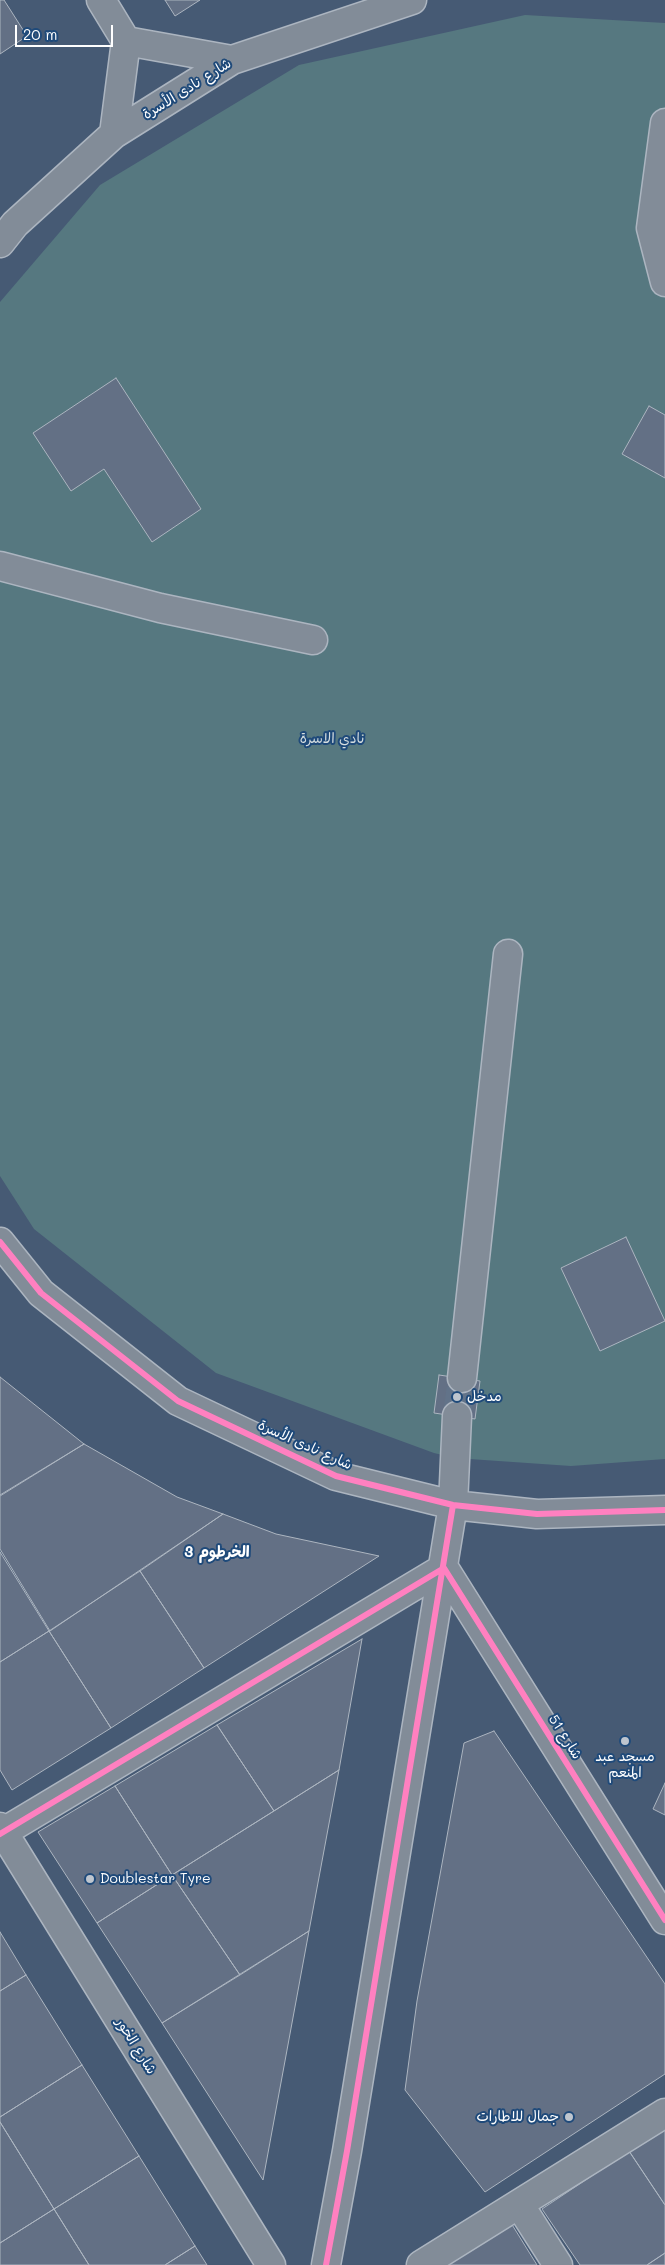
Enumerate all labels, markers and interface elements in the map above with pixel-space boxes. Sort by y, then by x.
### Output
scale bar [18,15,115,47]
text: 20 m [23,24,57,44]
street label: شارع نادى الأسرة [140,55,234,123]
park label: نادي الاسرة [300,731,364,747]
place label: مدخل [467,1389,502,1405]
marker: مدخل [451,1391,463,1403]
street label: شارع نادى الأسرة [255,1417,355,1473]
district label: الخرطوم 3 [184,1543,250,1561]
street label: شارع 51 [545,1712,585,1762]
marker: مسجد عبد المنعم [619,1735,631,1747]
place label: مسجد عبد المنعم [595,1749,655,1781]
place label: Doublestar Tyre [100,1871,211,1887]
marker: Doublestar Tyre [84,1873,96,1885]
street label: شارع الخور [112,2015,160,2077]
place label: جمال للاطارات [477,2109,559,2125]
marker: جمال للاطارات [563,2111,575,2123]

